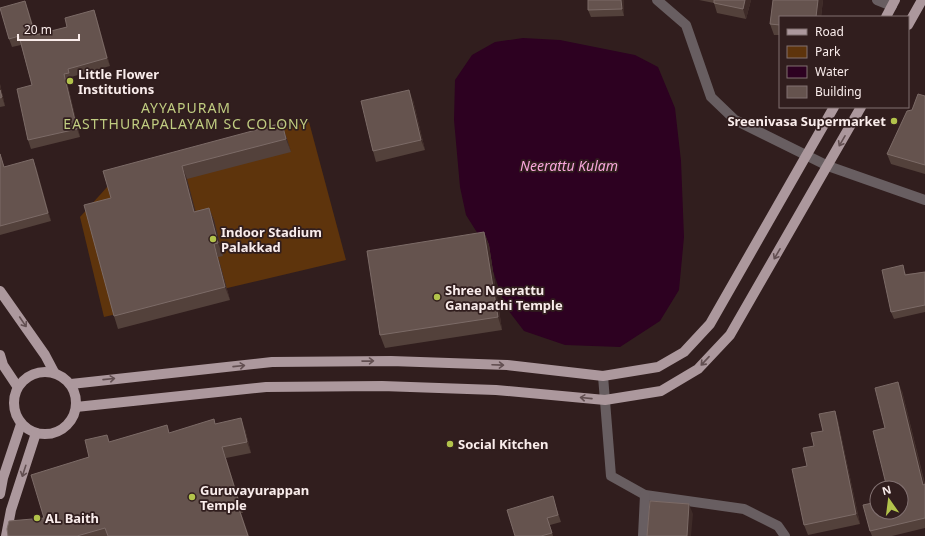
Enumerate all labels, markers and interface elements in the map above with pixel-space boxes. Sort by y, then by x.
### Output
scale bar [18,16,79,42]
legend [779,16,909,108]
text: 20 m [24,21,52,38]
text: Road [815,23,844,40]
text: Park [815,43,841,60]
text: Water [815,63,849,80]
place label: Little Flower Institutions [78,65,159,98]
marker: Little Flower Institutions [65,76,75,86]
text: Building [815,83,862,100]
district label: AYYAPURAM EASTTHURAPALAYAM SC COLONY [63,98,309,133]
place label: Sreenivasa Supermarket [727,112,886,130]
marker: Sreenivasa Supermarket [889,116,899,126]
one-way arrow [837,135,845,147]
water label: Neerattu Kulam [520,156,618,175]
place label: Indoor Stadium Palakkad [221,223,322,256]
marker: Indoor Stadium Palakkad [208,234,218,244]
one-way arrow [773,248,781,260]
place label: Shree Neerattu Ganapathi Temple [445,281,563,314]
marker: Shree Neerattu Ganapathi Temple [432,292,442,302]
one-way arrow [19,316,27,327]
one-way arrow [701,356,710,366]
one-way arrow [361,357,374,365]
one-way arrow [491,361,504,368]
one-way arrow [232,362,245,370]
one-way arrow [102,375,115,383]
one-way arrow [580,395,593,402]
place label: Social Kitchen [458,435,548,453]
marker: Social Kitchen [445,439,455,449]
one-way arrow [20,464,27,477]
north arrow [869,480,909,520]
place label: Guruvayurappan Temple [200,481,309,514]
text: N [880,481,893,498]
marker: Guruvayurappan Temple [187,492,197,502]
place label: AL Baith [45,509,99,527]
marker: AL Baith [32,513,42,523]

